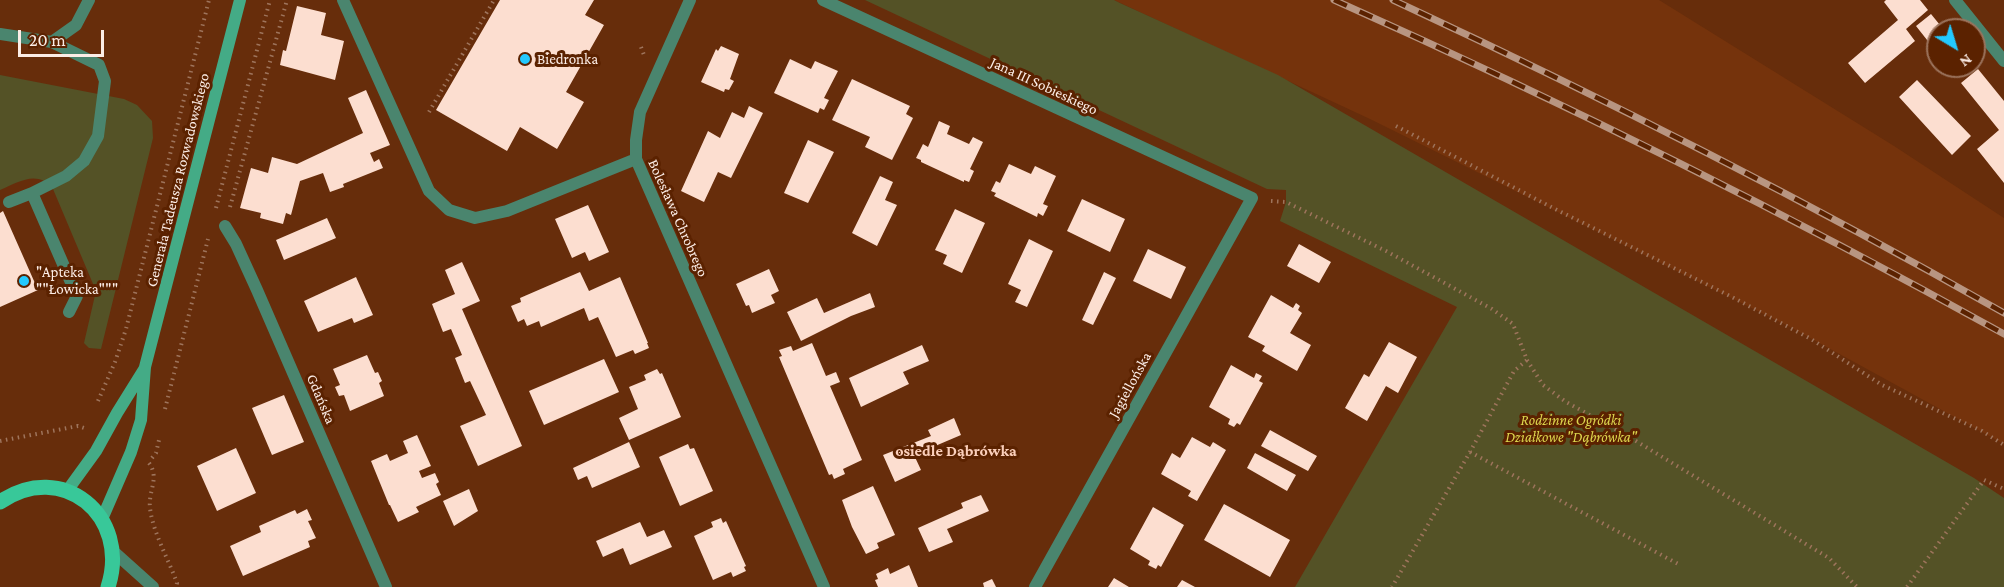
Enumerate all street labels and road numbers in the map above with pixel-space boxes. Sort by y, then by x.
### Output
street label: Jana III Sobieskiego [987,53,1101,119]
street label: Generała Tadeusza Rozwadowskiego [143,71,213,289]
street label: Bolesława Chrobrego [644,156,712,280]
street label: Jagiellońska [1105,349,1155,421]
street label: Gdańska [302,371,340,427]

